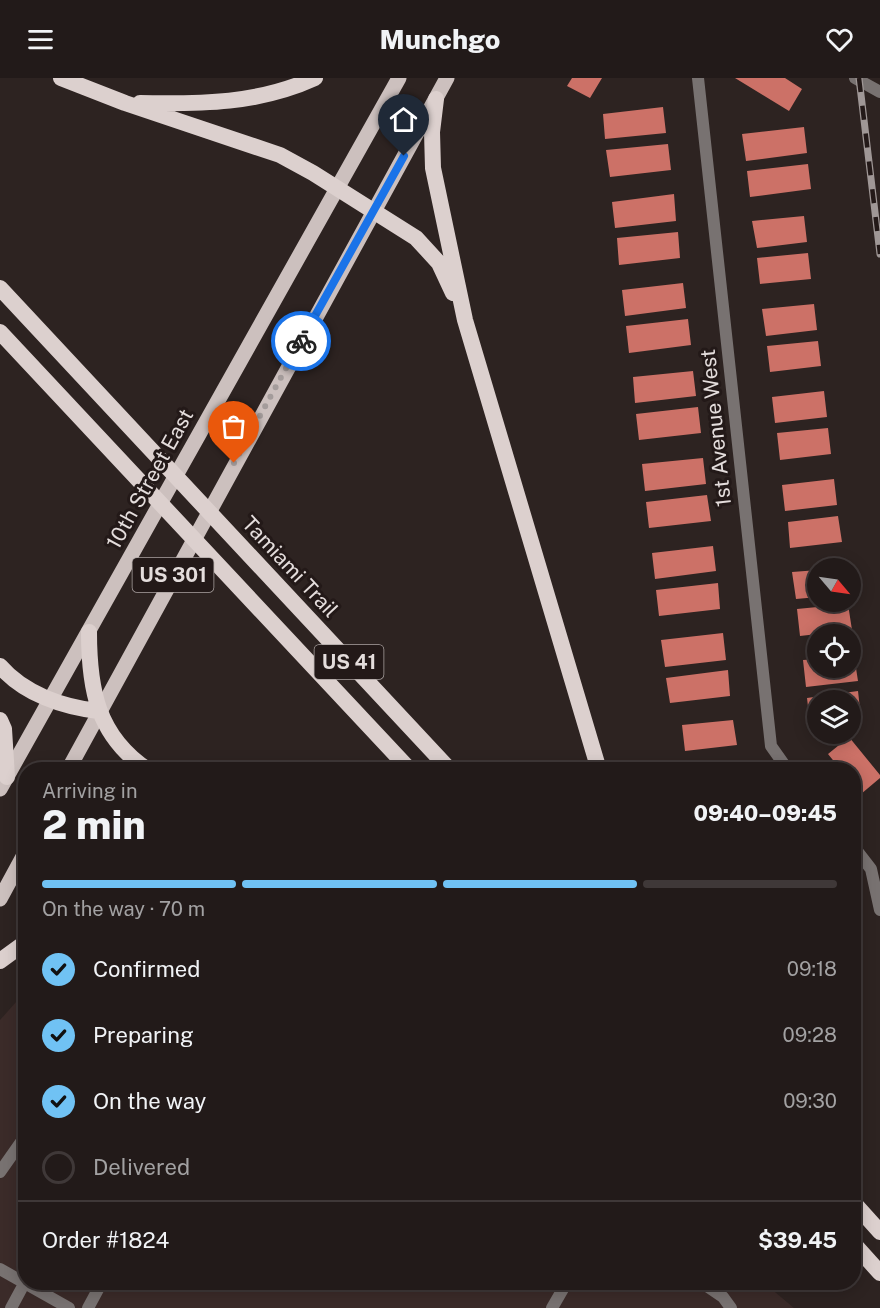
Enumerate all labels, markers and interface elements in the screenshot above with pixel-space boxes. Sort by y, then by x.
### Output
icon: menu [24,23,57,56]
text: Munchgo [379,23,501,55]
icon: heart [823,23,856,56]
pin [378,94,429,156]
icon: home [387,103,420,136]
courier [271,311,331,371]
icon: bike [285,325,318,358]
street label: 1st Avenue West [695,348,736,508]
pin [208,401,259,463]
street label: 10th Street East [101,404,198,553]
icon: bag [217,410,250,443]
street label: Tamiami Trail [237,511,344,622]
road number: US 301 [132,558,213,592]
north arrow [807,558,861,612]
map controls [807,558,861,744]
button: locate [807,624,861,678]
road number: US 41 [314,645,384,679]
button: layers [807,690,861,744]
text: Arriving in [42,779,137,803]
text: 09:40–09:45 [693,800,837,826]
text: 2 min [42,802,146,848]
text: On the way · 70 m [42,897,205,921]
icon: check [42,953,75,986]
text: Confirmed [93,956,200,982]
text: 09:18 [787,957,837,981]
icon: check [42,1019,75,1052]
text: Preparing [93,1022,194,1048]
text: 09:28 [783,1023,837,1047]
icon: check [42,1085,75,1118]
text: On the way [93,1088,206,1114]
text: 09:30 [783,1089,837,1113]
text: Delivered [93,1154,190,1180]
text: Order #1824 [42,1227,169,1253]
text: $39.45 [758,1227,837,1253]

